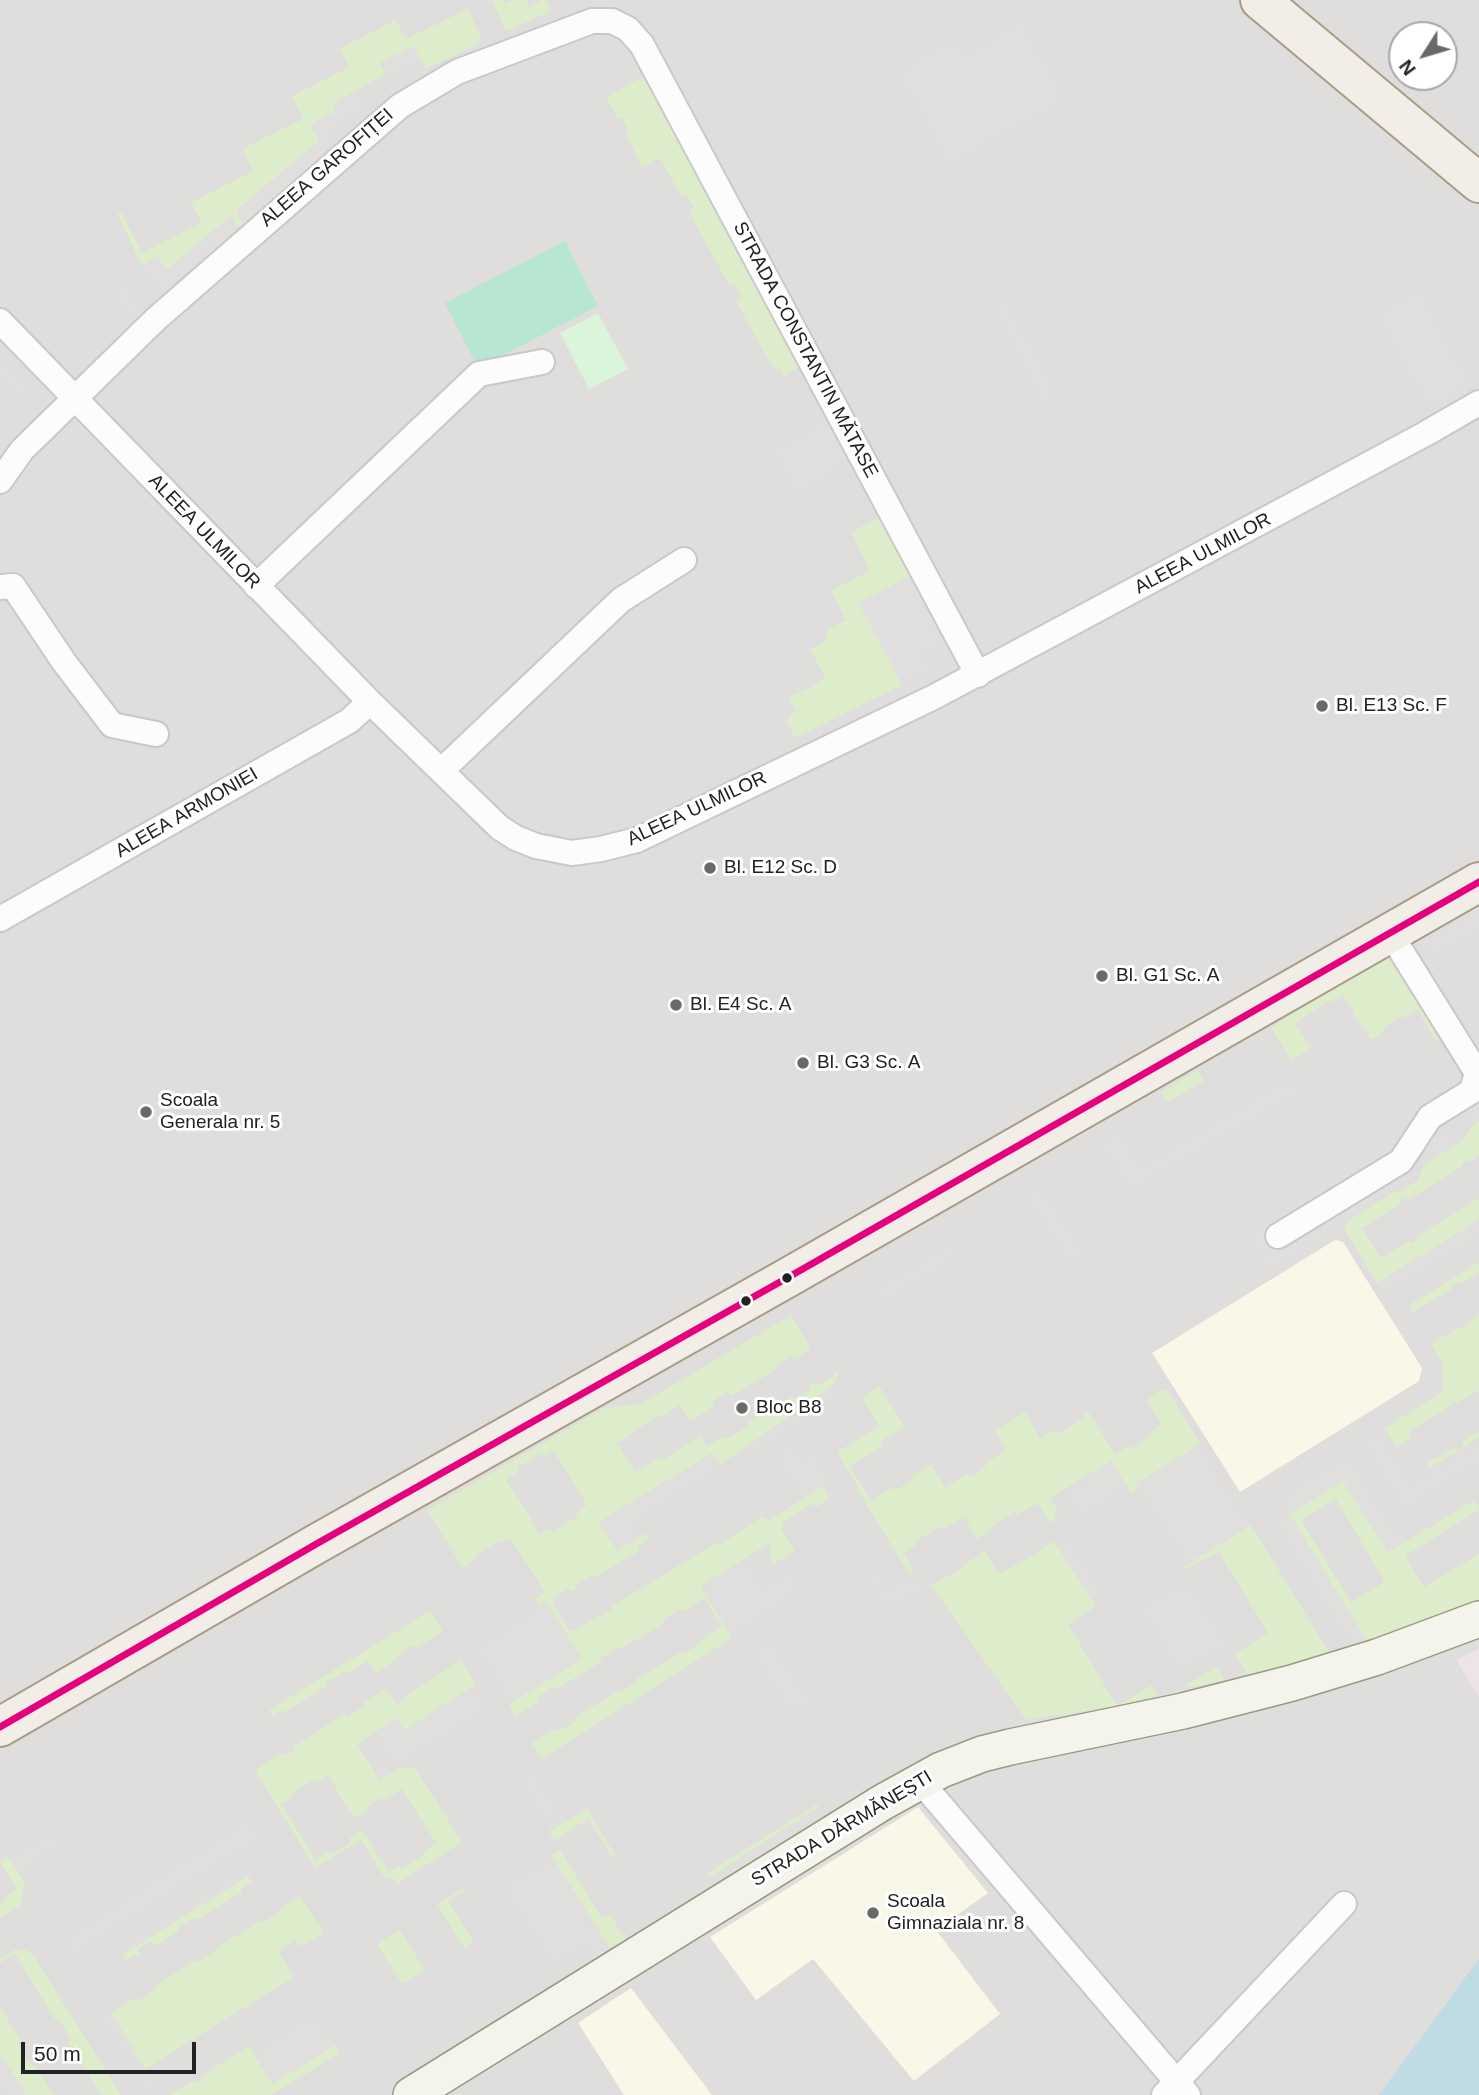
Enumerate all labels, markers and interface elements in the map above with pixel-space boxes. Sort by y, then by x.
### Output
north arrow [1388,21,1458,91]
text: N [1395,56,1420,80]
street label: ALEEA GAROFIȚEI [256,104,398,232]
street label: STRADA CONSTANTIN MĂTASE [728,218,882,482]
street label: ALEEA ULMILOR [143,470,265,594]
street label: ALEEA ULMILOR [1131,508,1275,600]
place label: Bl. E13 Sc. F [1336,695,1447,717]
marker: Bl. E13 Sc. F [1314,698,1330,714]
street label: ALEEA ARMONIEI [112,763,262,863]
street label: ALEEA ULMILOR [624,767,770,851]
place label: Bl. E12 Sc. D [724,857,837,879]
marker: Bl. E12 Sc. D [702,860,718,876]
place label: Bl. G1 Sc. A [1116,965,1219,987]
marker: Bl. G1 Sc. A [1094,968,1110,984]
place label: Bl. E4 Sc. A [690,994,791,1016]
marker: Bl. E4 Sc. A [668,997,684,1013]
place label: Bl. G3 Sc. A [817,1052,920,1074]
marker: Bl. G3 Sc. A [795,1055,811,1071]
place label: Scoala Generala nr. 5 [160,1090,280,1134]
marker: Scoala Generala nr. 5 [138,1104,154,1120]
unlabelled marker [780,1271,794,1285]
unlabelled marker [739,1294,753,1308]
place label: Bloc B8 [756,1397,821,1419]
marker: Bloc B8 [734,1400,750,1416]
street label: STRADA DĂRMĂNEȘTI [747,1766,937,1892]
place label: Scoala Gimnaziala nr. 8 [887,1891,1024,1935]
marker: Scoala Gimnaziala nr. 8 [865,1905,881,1921]
scale bar [24,2028,200,2072]
text: 50 m [34,2042,81,2065]

